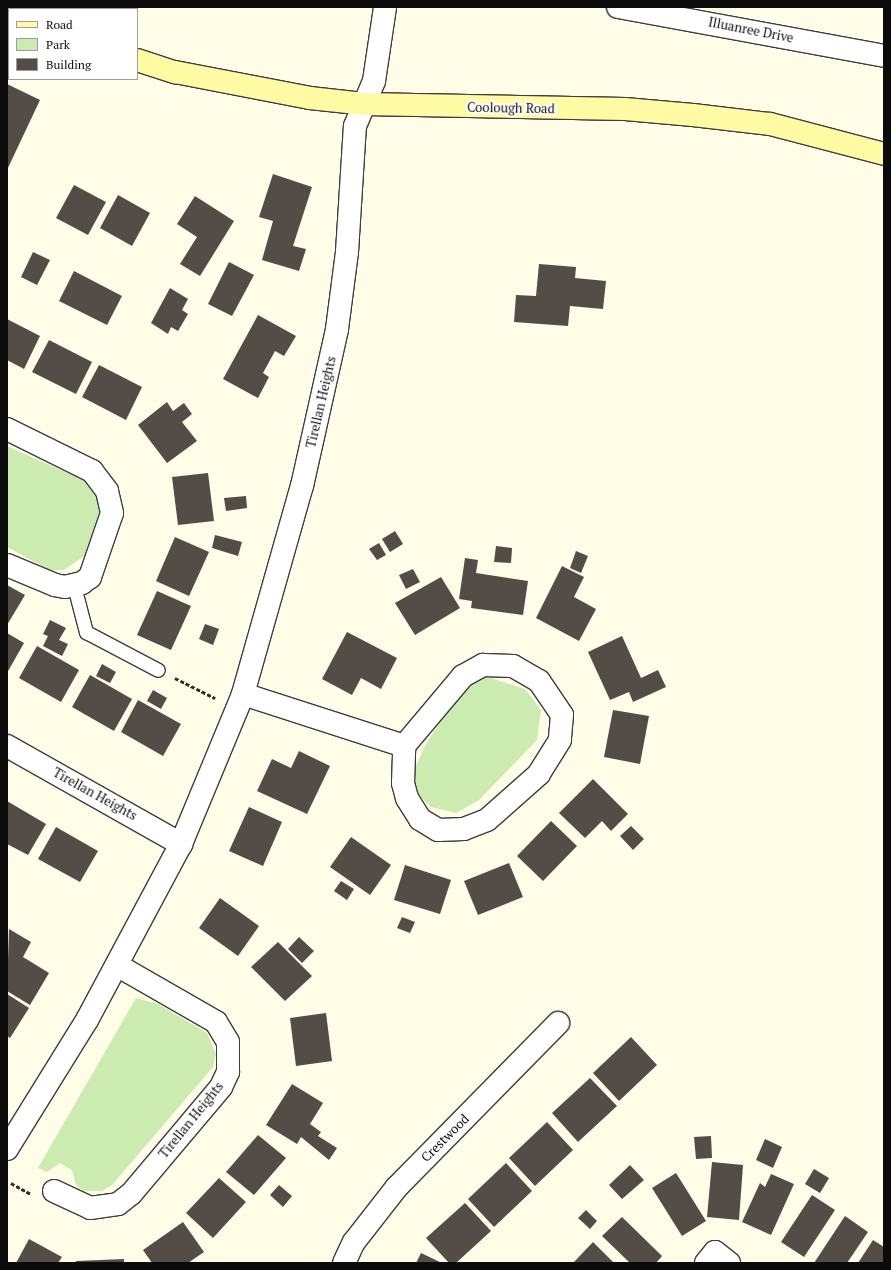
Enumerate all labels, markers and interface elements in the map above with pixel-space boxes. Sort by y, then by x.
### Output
legend [8,8,138,80]
street label: Illuanree Drive [707,14,795,46]
text: Road [46,17,73,32]
text: Park [46,37,70,52]
text: Building [46,57,91,72]
street label: Coolough Road [467,99,555,117]
street label: Tirellan Heights [303,355,339,449]
street label: Tirellan Heights [50,764,140,824]
street label: Tirellan Heights [155,1079,227,1161]
street label: Crestwood [418,1111,472,1165]

